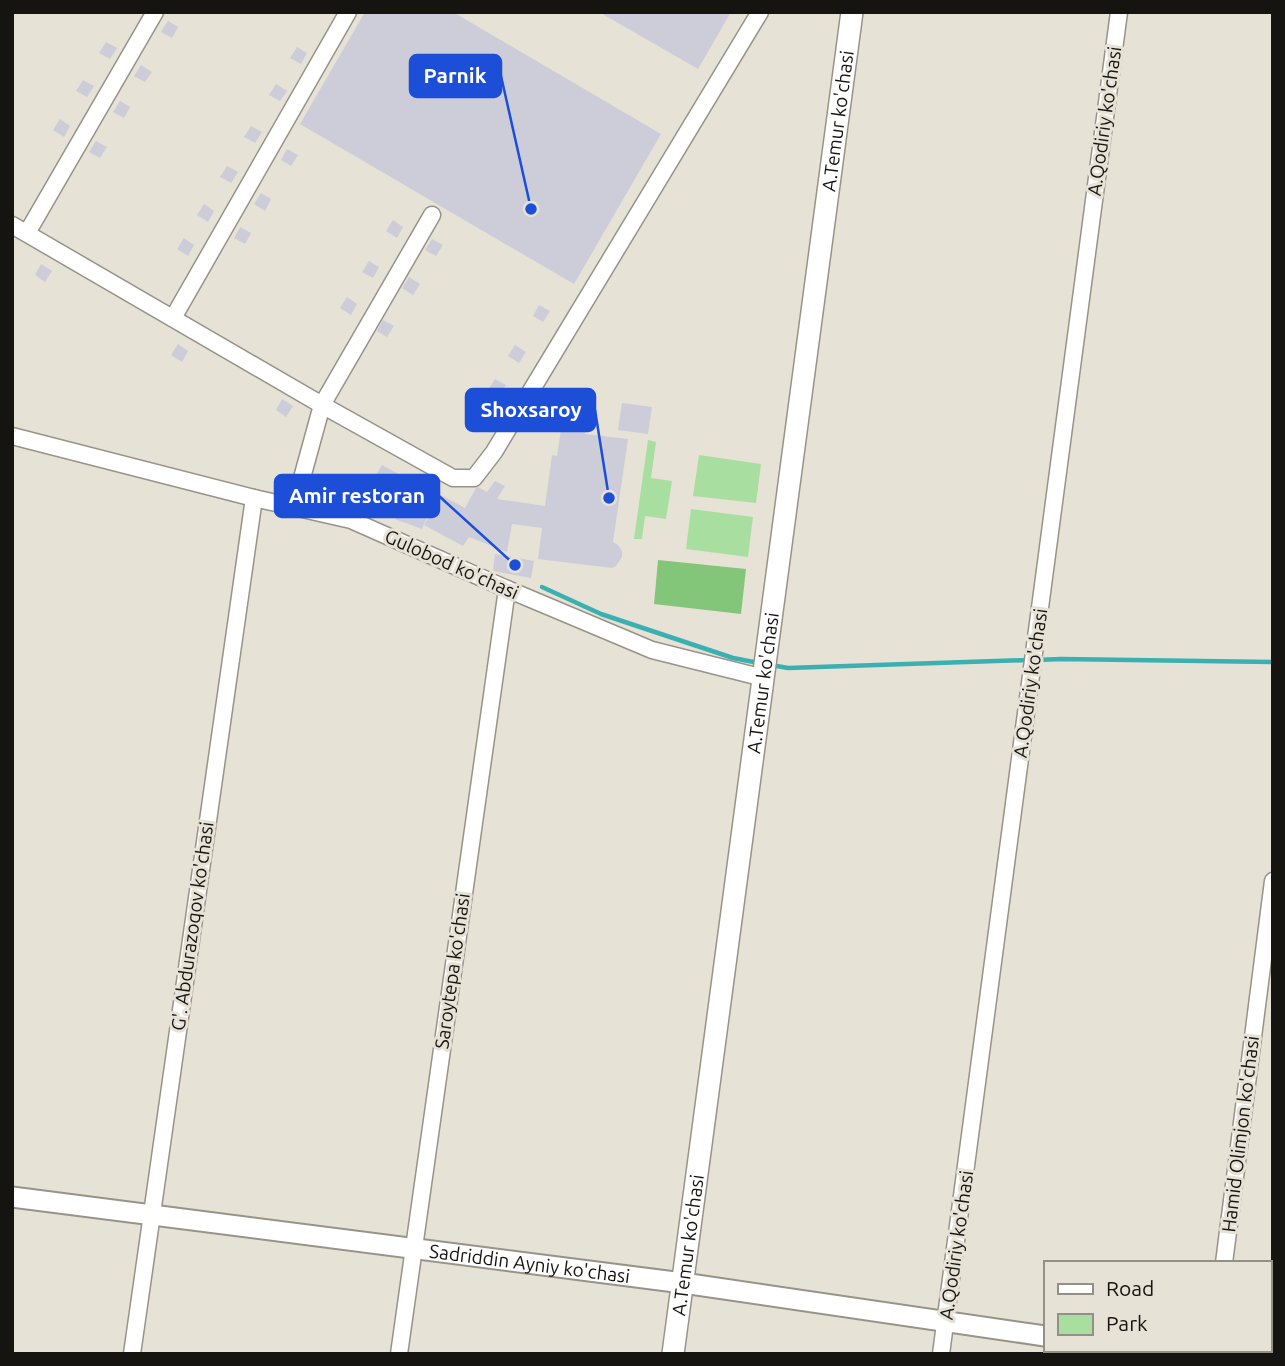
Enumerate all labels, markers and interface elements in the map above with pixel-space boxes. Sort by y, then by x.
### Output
street label: A.Qodiriy ko'chasi [1083,45,1125,197]
street label: A.Temur ko'chasi [817,49,858,193]
callout: Parnik [410,55,501,97]
text: Parnik [424,63,487,87]
callout: Shoxsaroy [466,389,595,431]
text: Shoxsaroy [480,397,582,421]
callout: Amir restoran [275,475,439,517]
text: Amir restoran [289,483,425,507]
street label: Gulobod ko'chasi [382,525,522,603]
street label: A.Qodiriy ko'chasi [1009,607,1051,759]
street label: A.Temur ko'chasi [742,611,783,755]
street label: G'. Abdurazoqov ko'chasi [166,820,218,1032]
street label: Saroytepa ko'chasi [430,892,474,1050]
street label: Hamid Olimjon ko'chasi [1217,1034,1263,1234]
street label: A.Qodiriy ko'chasi [935,1169,977,1321]
street label: A.Temur ko'chasi [667,1173,708,1317]
street label: Sadriddin Ayniy ko'chasi [428,1240,631,1287]
legend [1044,1261,1271,1352]
text: Road [1106,1276,1154,1300]
text: Park [1106,1311,1148,1335]

